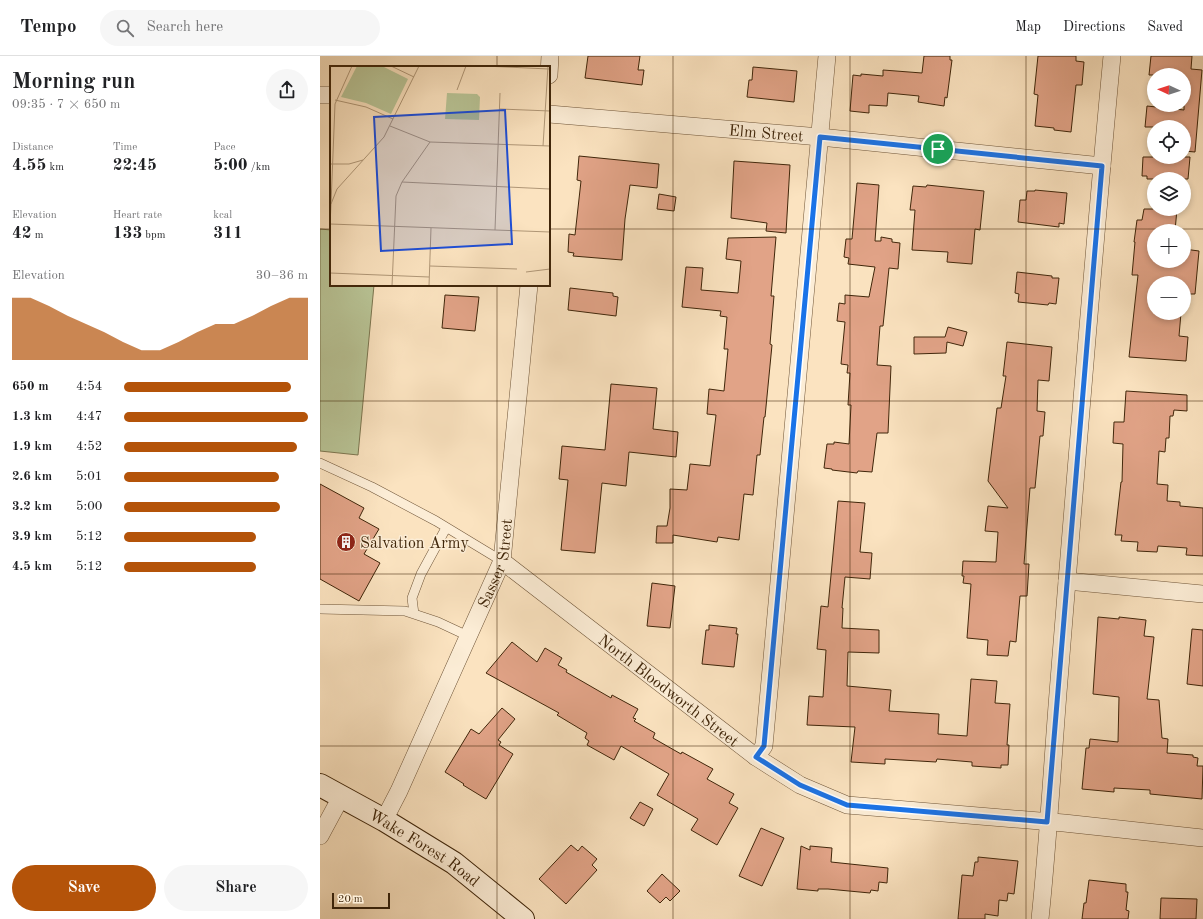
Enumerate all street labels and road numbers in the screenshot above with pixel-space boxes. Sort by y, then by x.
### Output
street label: Elm Street [728,123,804,146]
street label: Sasser Street [476,518,516,611]
street label: North Bloodworth Street [595,632,741,751]
street label: Wake Forest Road [366,808,482,890]

